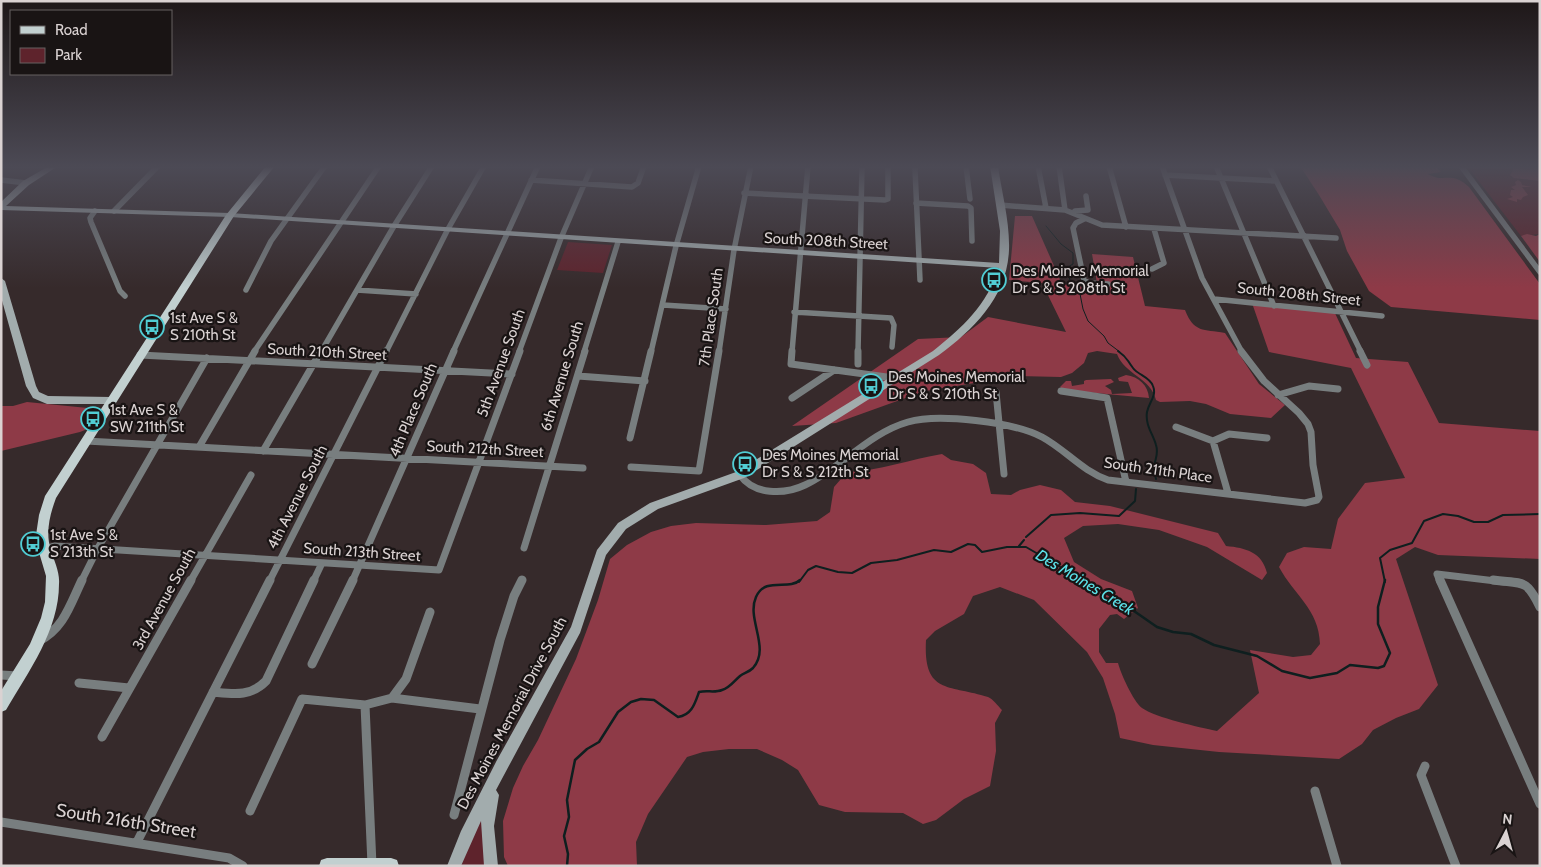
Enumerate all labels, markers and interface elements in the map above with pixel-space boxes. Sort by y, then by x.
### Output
legend [10,10,172,75]
text: Road [55,21,88,39]
text: Park [55,46,82,64]
street label: South 208th Street [764,229,888,253]
place label: Des Moines Memorial Dr S & S 208th St [1012,262,1149,297]
street label: 7th Place South [695,267,727,367]
bus stop icon: Des Moines Memorial Dr S & S 208th St [981,267,1007,293]
street label: South 208th Street [1236,279,1362,309]
street label: 5th Avenue South [473,307,529,419]
place label: 1st Ave S & S 210th St [170,309,238,344]
bus stop icon: 1st Ave S & S 210th St [139,314,165,340]
street label: 6th Avenue South [537,319,587,433]
street label: South 210th Street [267,340,387,364]
street label: 4th Place South [385,360,441,460]
place label: Des Moines Memorial Dr S & S 210th St [888,368,1025,403]
bus stop icon: Des Moines Memorial Dr S & S 210th St [858,373,884,399]
place label: 1st Ave S & SW 211th St [110,401,184,436]
bus stop icon: 1st Ave S & SW 211th St [80,406,106,432]
street label: South 212th Street [426,437,544,461]
street label: 4th Avenue South [263,442,331,552]
place label: Des Moines Memorial Dr S & S 212th St [762,446,899,481]
bus stop icon: Des Moines Memorial Dr S & S 212th St [732,451,758,477]
street label: South 211th Place [1103,453,1214,487]
place label: 1st Ave S & S 213th St [50,526,118,561]
bus stop icon: 1st Ave S & S 213th St [20,531,46,557]
street label: South 213th Street [303,539,421,565]
street label: 3rd Avenue South [129,545,199,653]
water label: Des Moines Creek [1032,545,1139,619]
street label: Des Moines Memorial Drive South [454,614,570,812]
street label: South 216th Street [54,799,198,843]
north arrow [1481,807,1531,857]
text: N [1501,810,1513,829]

